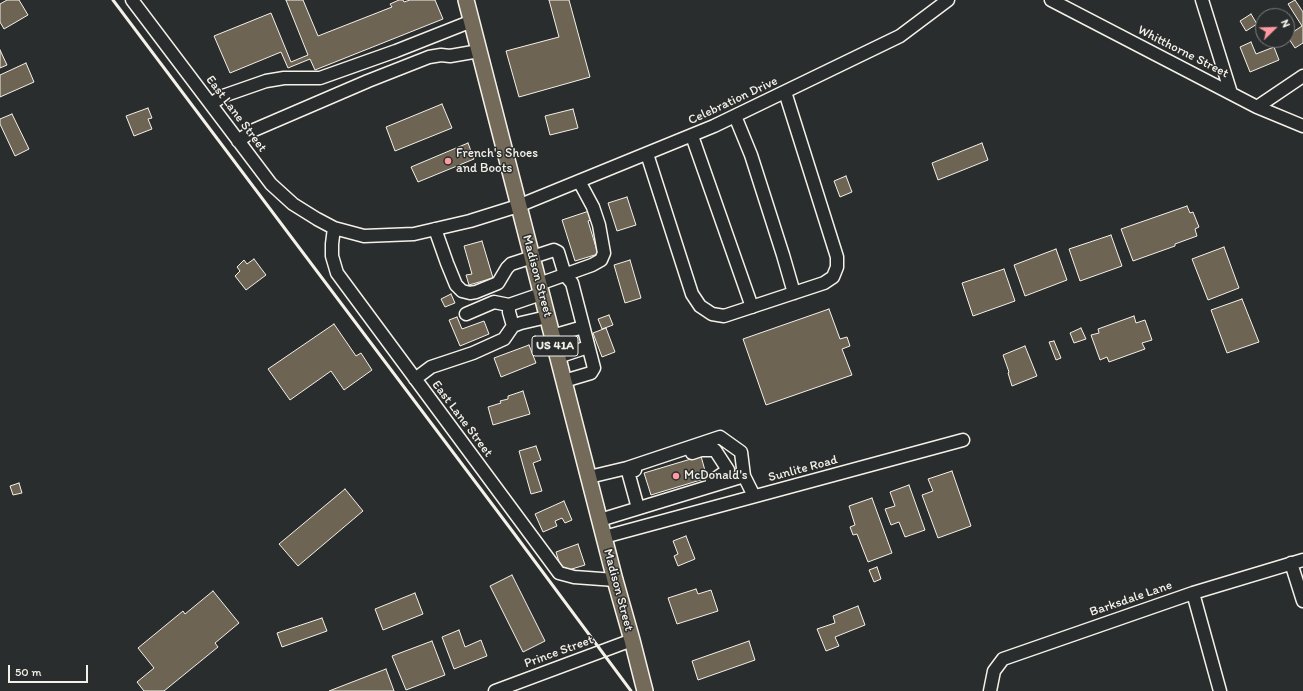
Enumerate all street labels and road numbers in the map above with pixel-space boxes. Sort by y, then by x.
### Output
street label: Whitthorne Street [1135,22,1231,82]
street label: East Lane Street [202,73,270,155]
street label: Celebration Drive [686,73,780,129]
street label: Madison Street [519,233,555,319]
road number: US 41A [532,336,578,356]
street label: East Lane Street [428,378,496,460]
street label: Sunlite Road [767,452,839,486]
street label: Madison Street [600,547,636,633]
street label: Barksdale Lane [1088,578,1174,620]
street label: Prince Street [522,632,596,672]

